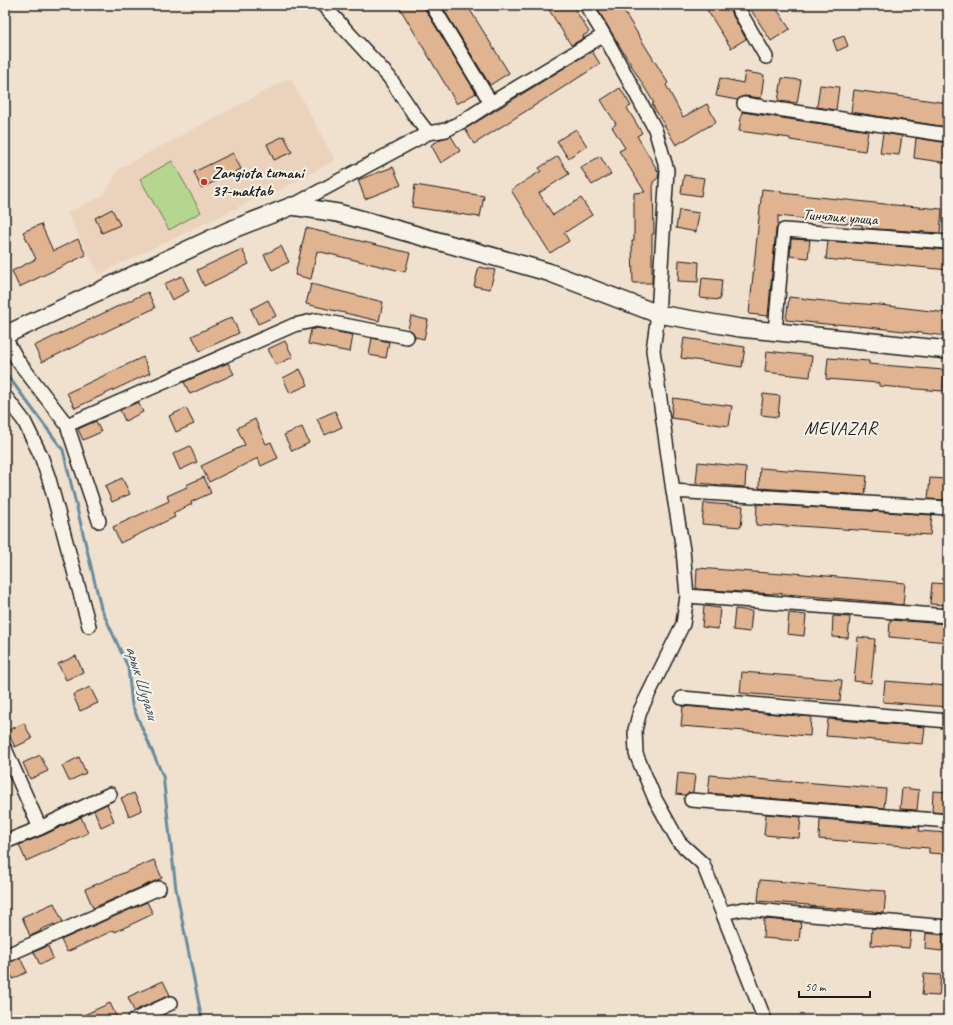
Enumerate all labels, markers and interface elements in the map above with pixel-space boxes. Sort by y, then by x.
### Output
place label: Zangiota tumani 37-maktab [212,163,306,201]
marker: Zangiota tumani 37-maktab [199,177,209,187]
street label: Тинчлик улица [802,204,880,230]
district label: MEVAZAR [804,417,879,439]
water label: арык Шузали [121,643,164,724]
scale bar [799,973,870,999]
text: 50 m [805,979,827,995]

